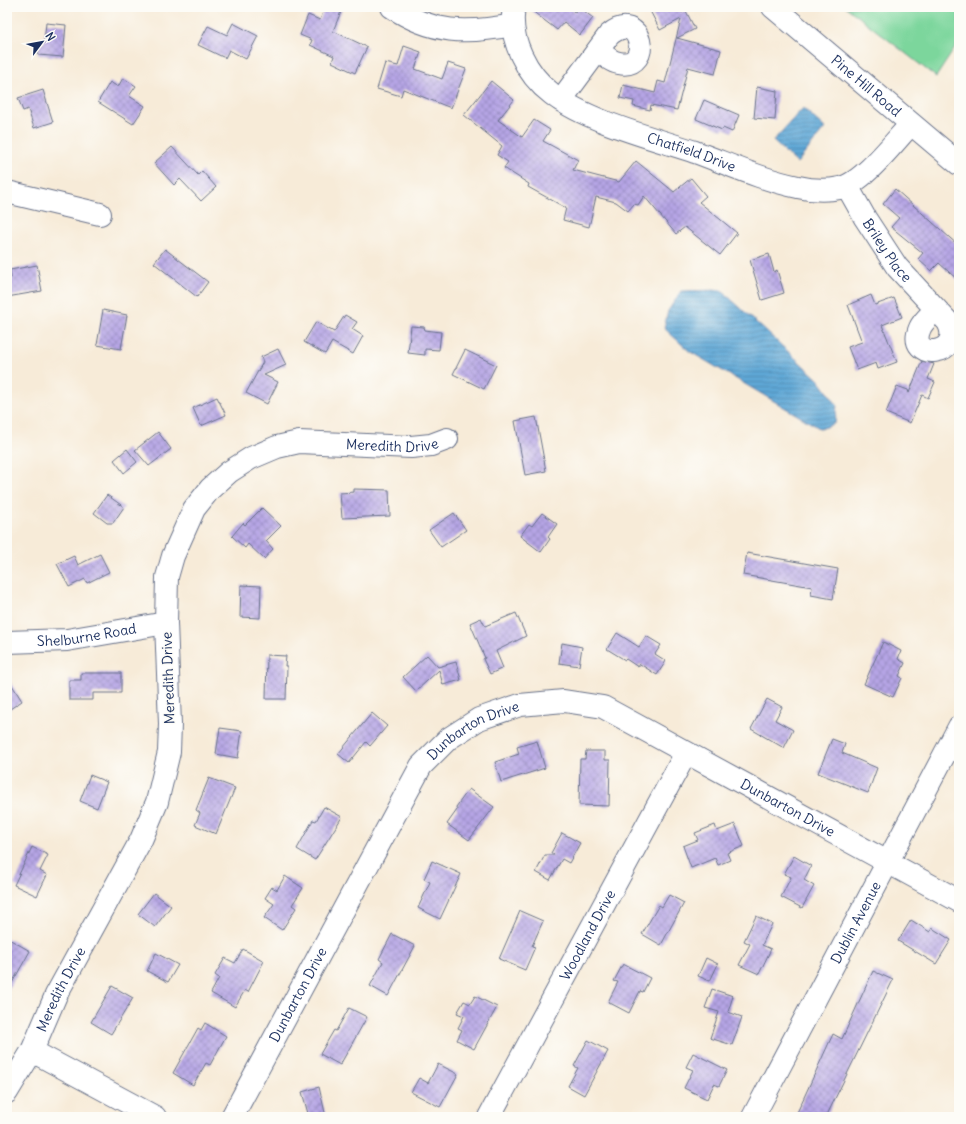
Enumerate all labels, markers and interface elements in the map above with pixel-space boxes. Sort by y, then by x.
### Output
north arrow [22,22,62,62]
text: N [43,30,58,44]
street label: Pine Hill Road [827,51,905,120]
street label: Chatfield Drive [645,128,738,176]
street label: Briley Place [859,215,916,286]
street label: Meredith Drive [346,434,441,456]
street label: Shelburne Road [37,619,138,650]
street label: Meredith Drive [157,632,179,724]
street label: Dunbarton Drive [423,697,521,764]
street label: Dunbarton Drive [737,775,838,841]
street label: Dublin Avenue [827,878,885,967]
street label: Woodland Drive [556,887,619,983]
street label: Meredith Drive [32,944,89,1034]
street label: Dunbarton Drive [265,944,331,1045]

